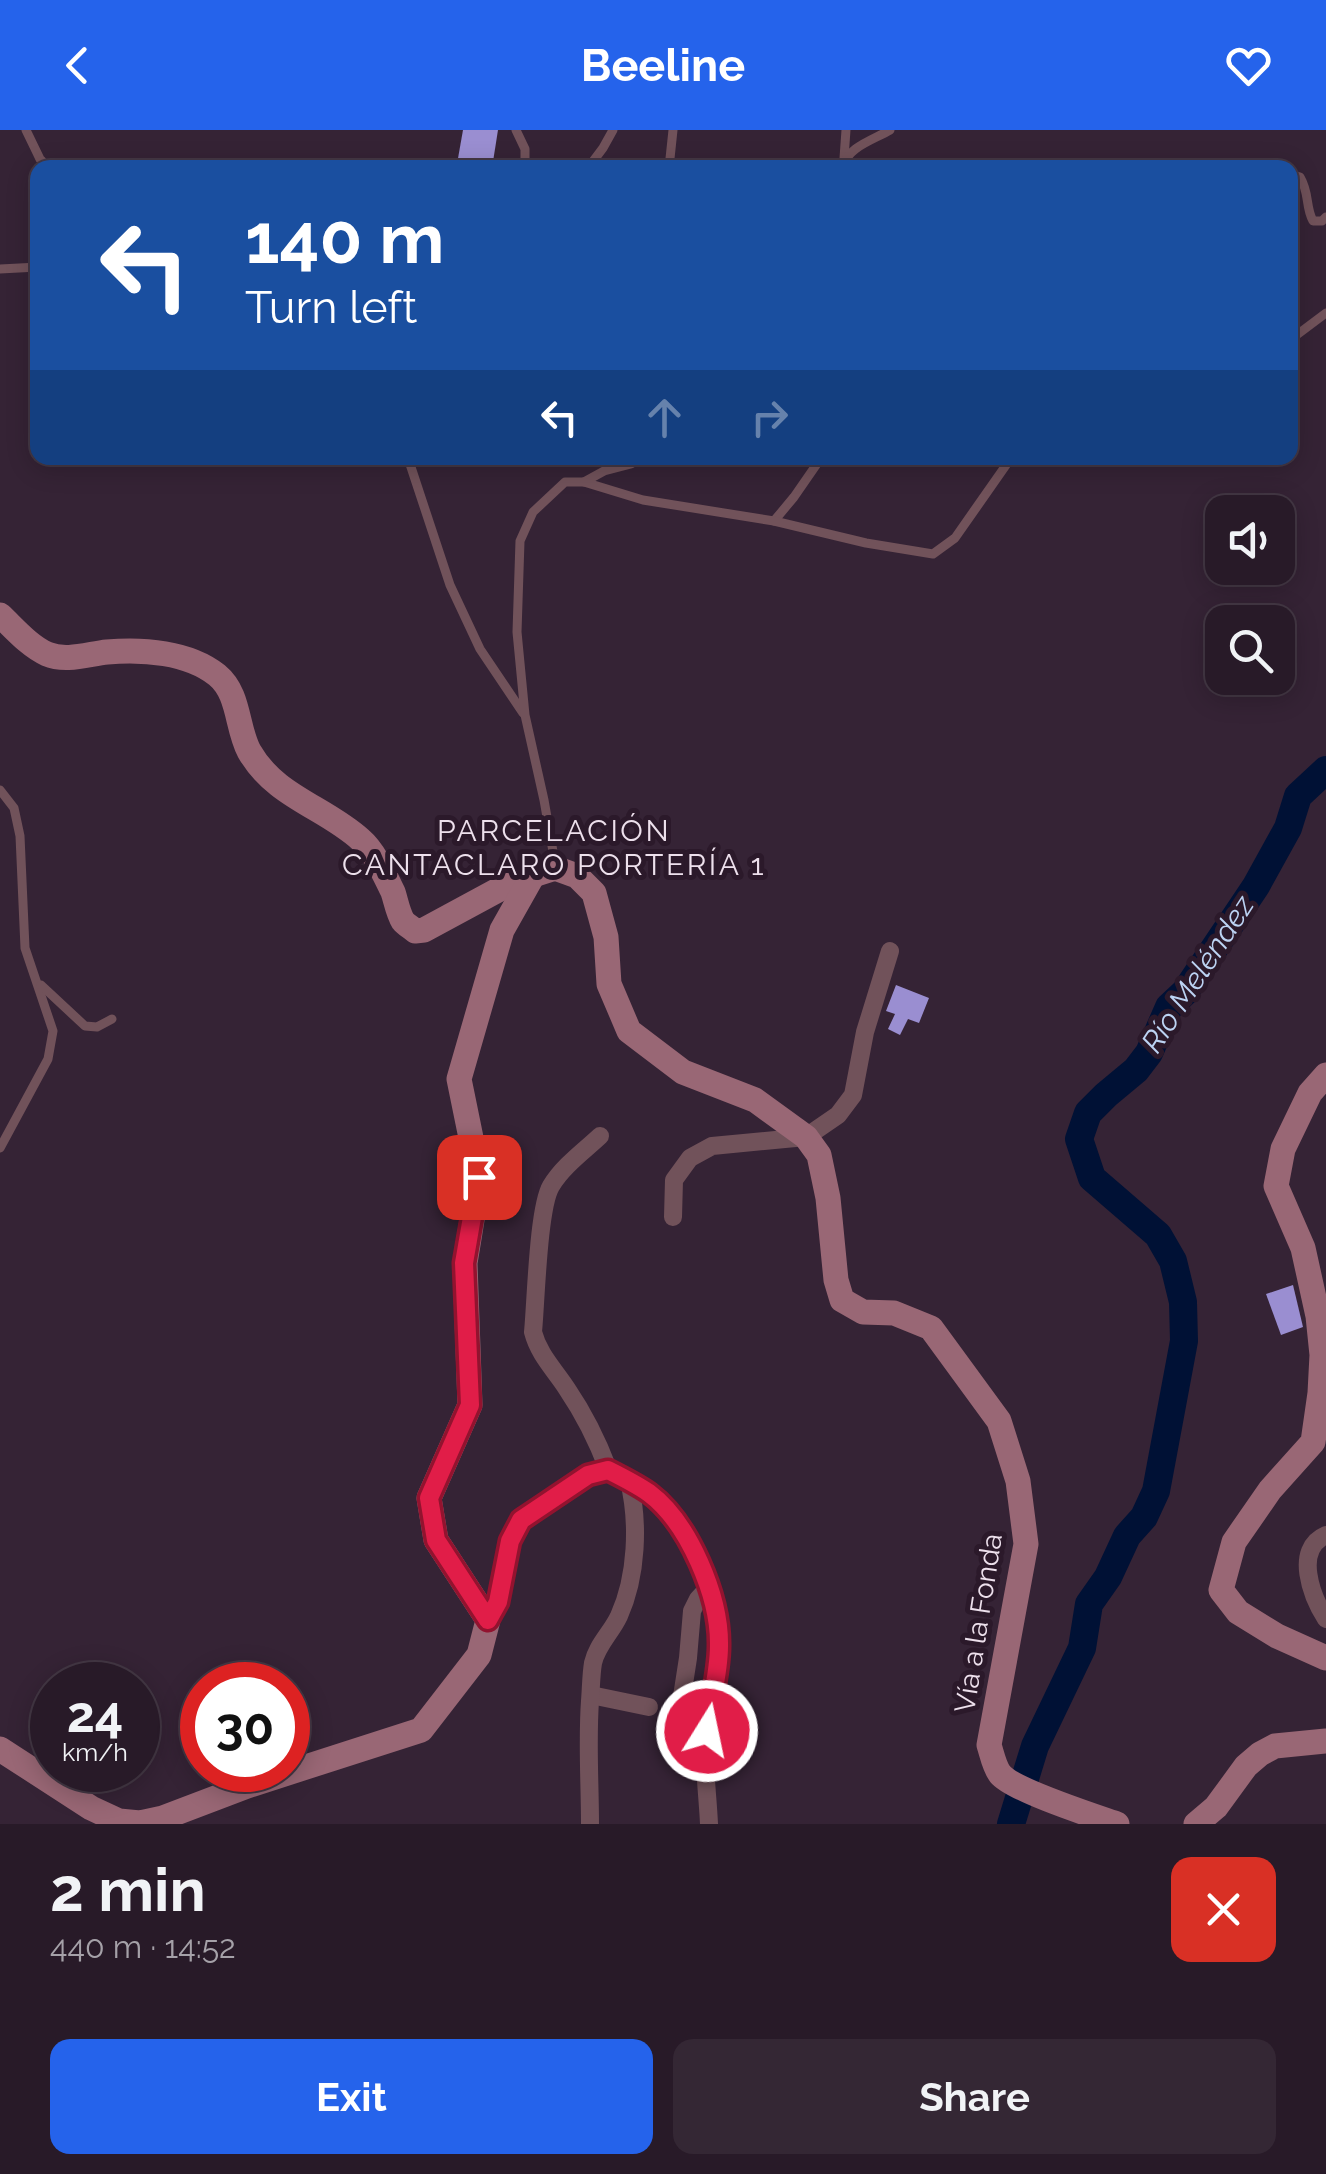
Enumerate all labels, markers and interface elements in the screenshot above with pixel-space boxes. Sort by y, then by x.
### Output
icon: back [50,38,105,93]
icon: heart [1221,38,1276,93]
text: Beeline [581,39,745,92]
text: 140 m [245,197,445,279]
icon: left [80,200,210,330]
text: Turn left [245,281,417,334]
icon: left [532,390,587,445]
icon: ahead [637,390,692,445]
icon: right [742,390,797,445]
map controls [1205,495,1295,695]
button: sound [1205,495,1295,585]
button: search [1205,605,1295,695]
district label: PARCELACIÓN CANTACLARO PORTERÍA 1 [342,813,766,882]
water label: Río Meléndez [1134,888,1262,1058]
pin [437,1135,522,1220]
icon: arrive [452,1150,507,1205]
street label: Vía a la Fonda [948,1531,1009,1715]
speed limit sign: 30 [180,1662,310,1792]
position arrow [655,1679,759,1783]
text: 24 [67,1685,123,1744]
text: km/h [62,1737,128,1767]
text: 2 min [50,1855,206,1925]
button: close [1171,1857,1276,1962]
text: 440 m · 14:52 [50,1928,236,1965]
button: Exit [50,2039,653,2154]
button: Share [673,2039,1276,2154]

